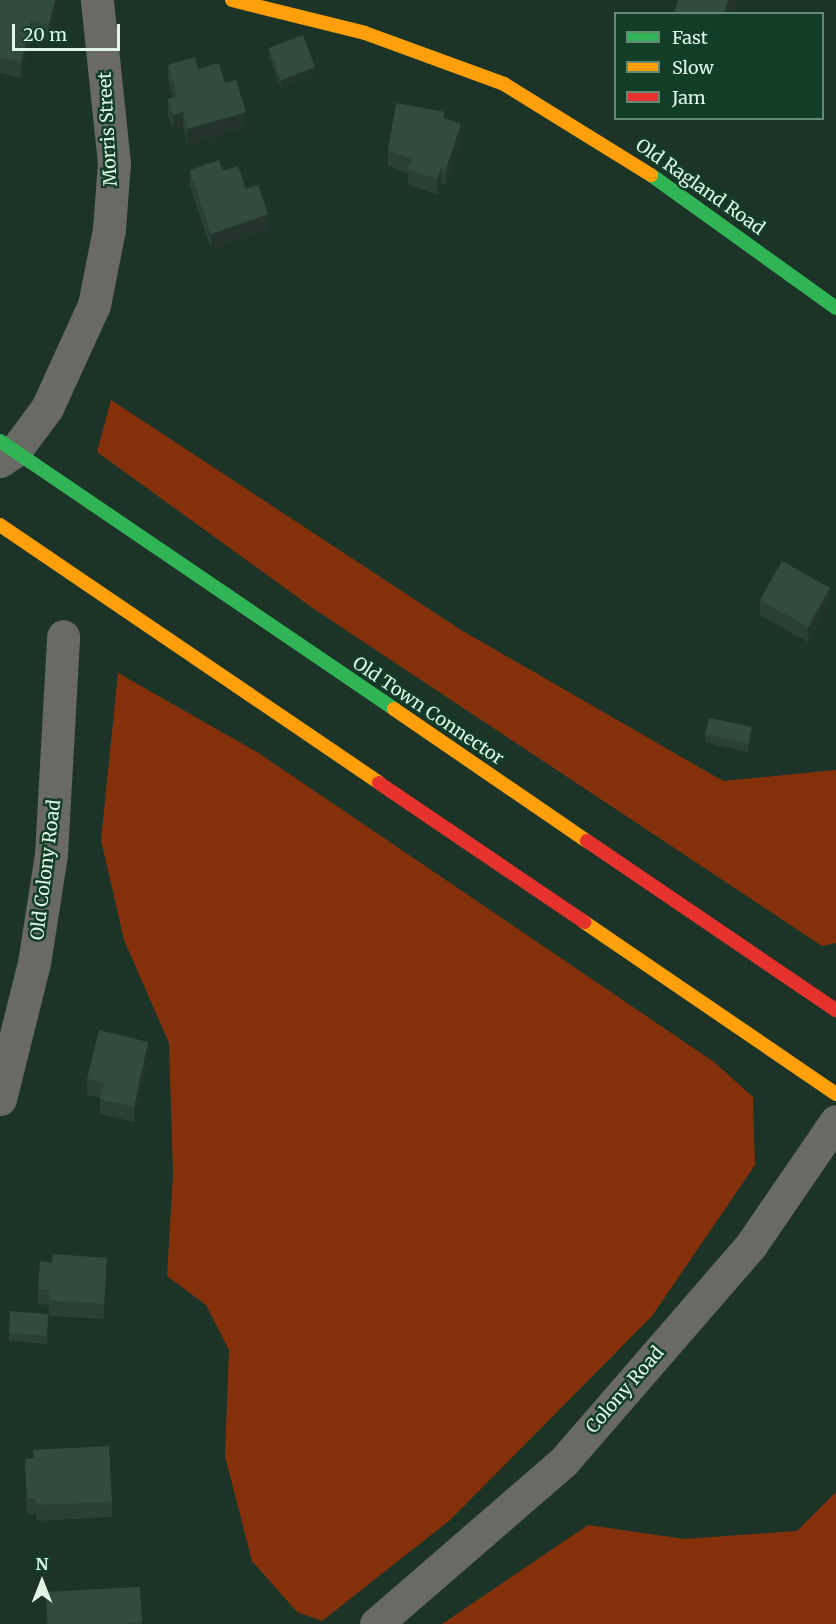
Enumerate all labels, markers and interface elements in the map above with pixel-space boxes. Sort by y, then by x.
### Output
scale bar [15,12,123,50]
legend [614,12,824,120]
text: 20 m [23,23,67,46]
text: Fast [672,26,708,49]
text: Slow [672,56,714,79]
street label: Morris Street [94,71,122,187]
text: Jam [672,86,706,109]
street label: Old Ragland Road [631,134,769,240]
street label: Old Town Connector [348,652,508,770]
street label: Old Colony Road [27,799,65,941]
street label: Colony Road [581,1342,669,1438]
north arrow [12,1552,72,1612]
text: N [36,1554,48,1574]

